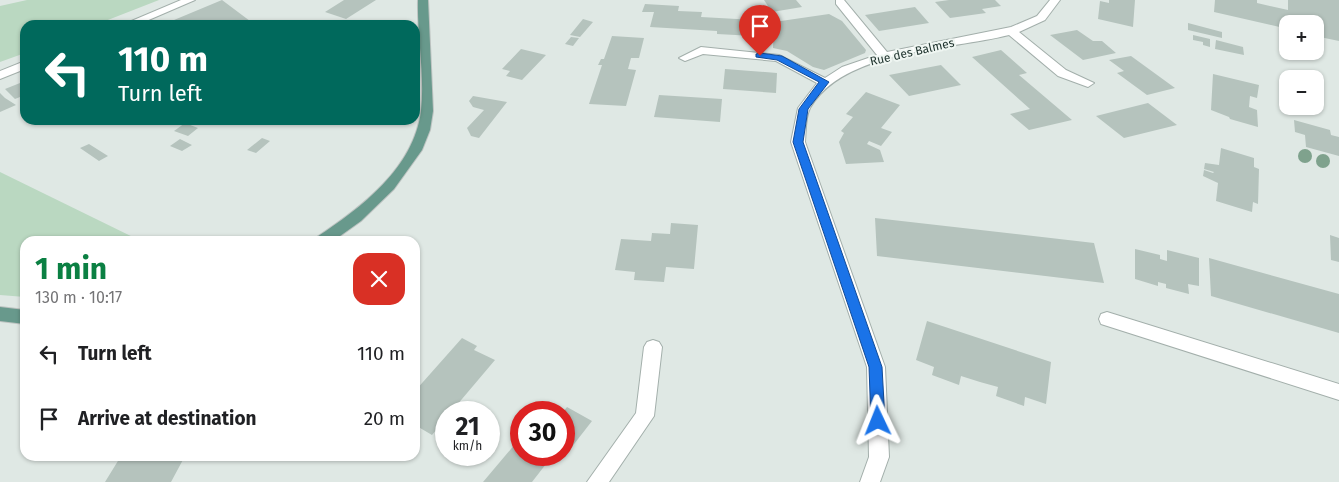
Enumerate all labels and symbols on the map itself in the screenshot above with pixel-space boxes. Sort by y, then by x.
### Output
pin [739,5,781,56]
street label: Rue des Balmes [868,35,956,69]
position arrow [851,394,903,446]
speed limit sign: 30 [510,401,575,466]

